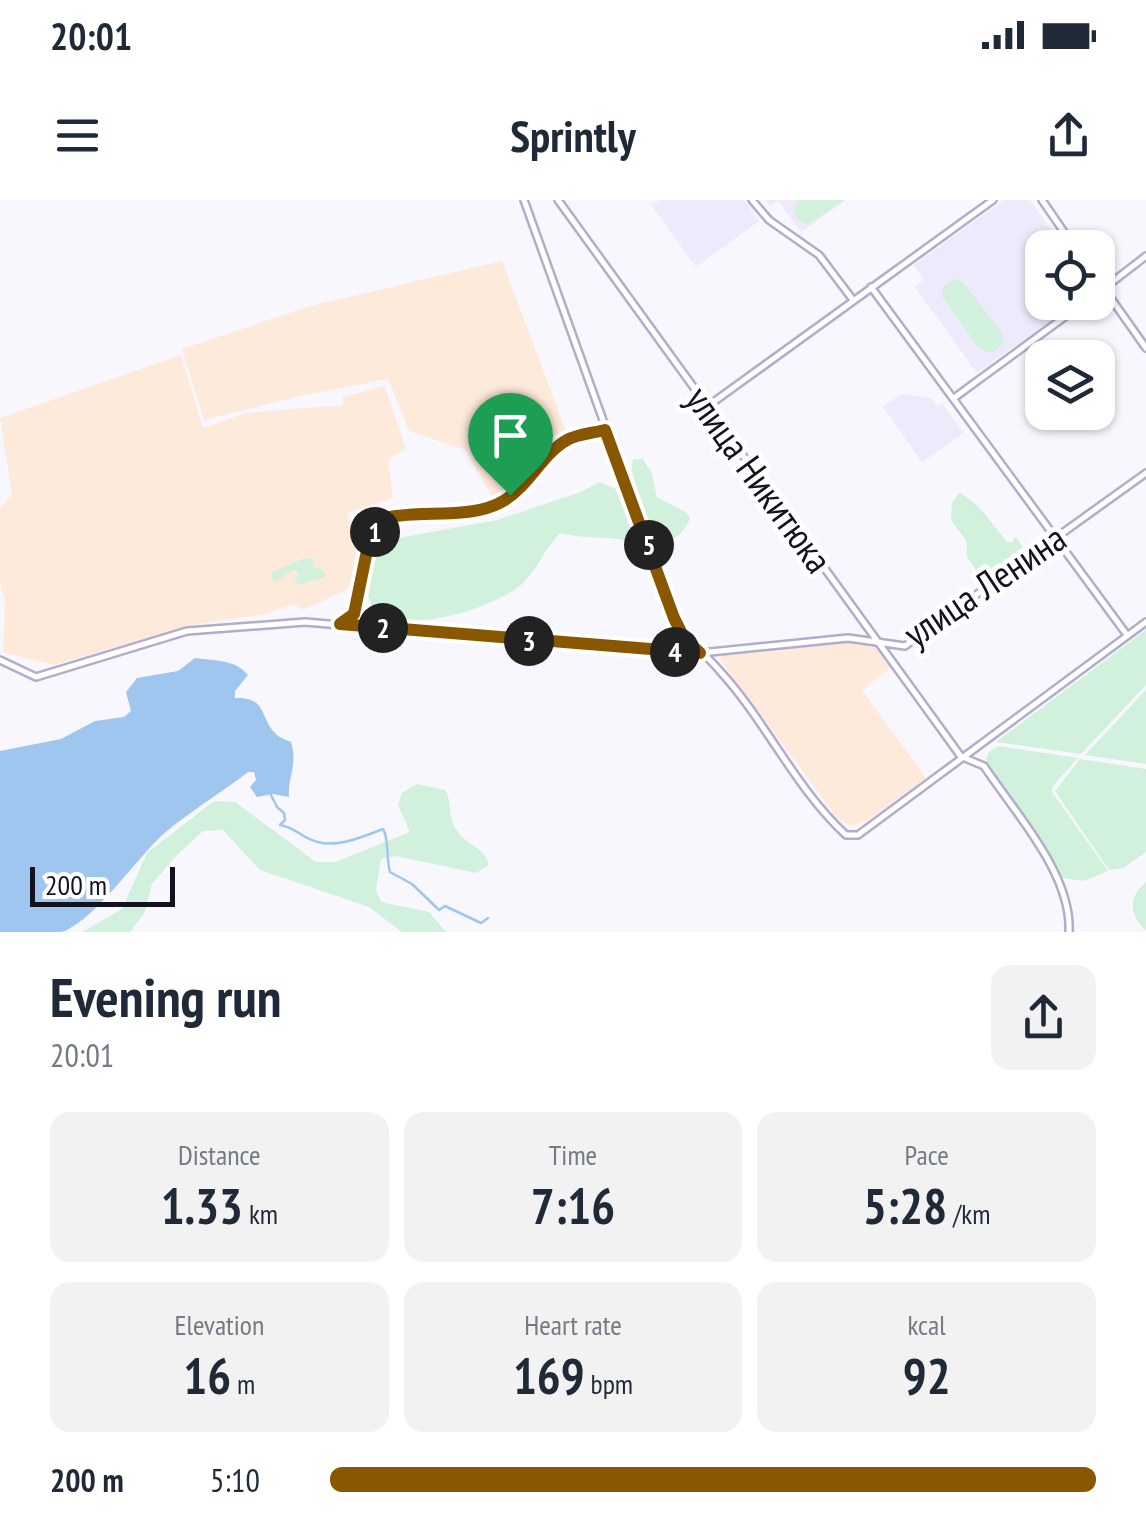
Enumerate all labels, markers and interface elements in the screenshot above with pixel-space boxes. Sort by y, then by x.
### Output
text: 20:01 [50,11,132,60]
text: Sprintly [510,106,636,164]
icon: menu [50,108,105,163]
icon: share [1041,108,1096,163]
map controls [1025,230,1115,430]
button: locate [1025,230,1115,320]
button: layers [1025,340,1115,430]
street label: улица Никитюка [676,376,844,582]
pin [468,393,553,496]
icon: arrive [483,408,538,463]
pin: 1 [350,507,400,557]
text: 1 [368,513,382,550]
street label: улица Ленина [893,513,1075,657]
pin: 5 [624,520,674,570]
text: 5 [642,526,656,563]
pin: 2 [358,603,408,653]
text: 2 [376,609,390,646]
pin: 3 [504,616,554,666]
text: 3 [522,622,536,659]
pin: 4 [650,627,700,677]
text: 4 [668,633,682,670]
scale bar [30,862,175,906]
text: 200 m [45,866,107,903]
text: Evening run [50,961,282,1032]
button: share [991,965,1096,1070]
text: 20:01 [50,1034,114,1076]
text: Distance [178,1136,261,1173]
text: Time [549,1136,597,1173]
text: Pace [905,1136,949,1173]
text: 1.33 [161,1173,243,1238]
text: 7:16 [531,1173,615,1238]
text: 5:28 [863,1173,947,1238]
text: km [243,1195,278,1232]
text: /km [947,1195,990,1232]
text: Elevation [174,1306,264,1343]
text: Heart rate [524,1306,622,1343]
text: kcal [908,1306,946,1343]
text: 16 [183,1343,231,1408]
text: 169 [513,1343,585,1408]
text: 92 [903,1343,951,1408]
text: m [231,1365,255,1402]
text: bpm [585,1365,633,1402]
text: 200 m [50,1459,124,1501]
text: 5:10 [210,1459,260,1501]

